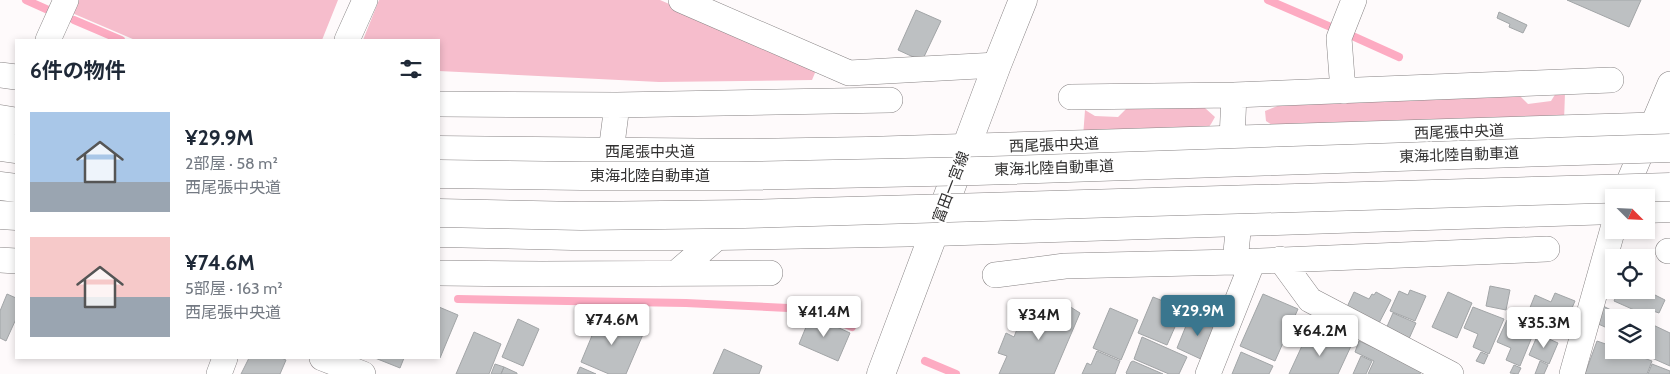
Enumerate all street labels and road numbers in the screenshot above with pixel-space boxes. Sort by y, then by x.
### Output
street label: 西尾張中央道 [1414,121,1504,143]
street label: 西尾張中央道 [1009,134,1099,156]
street label: 西尾張中央道 [605,143,695,161]
street label: 東海北陸自動車道 [1399,144,1519,166]
street label: 富田一宮線 [929,149,973,225]
street label: 東海北陸自動車道 [994,157,1114,179]
street label: 東海北陸自動車道 [590,167,710,185]

